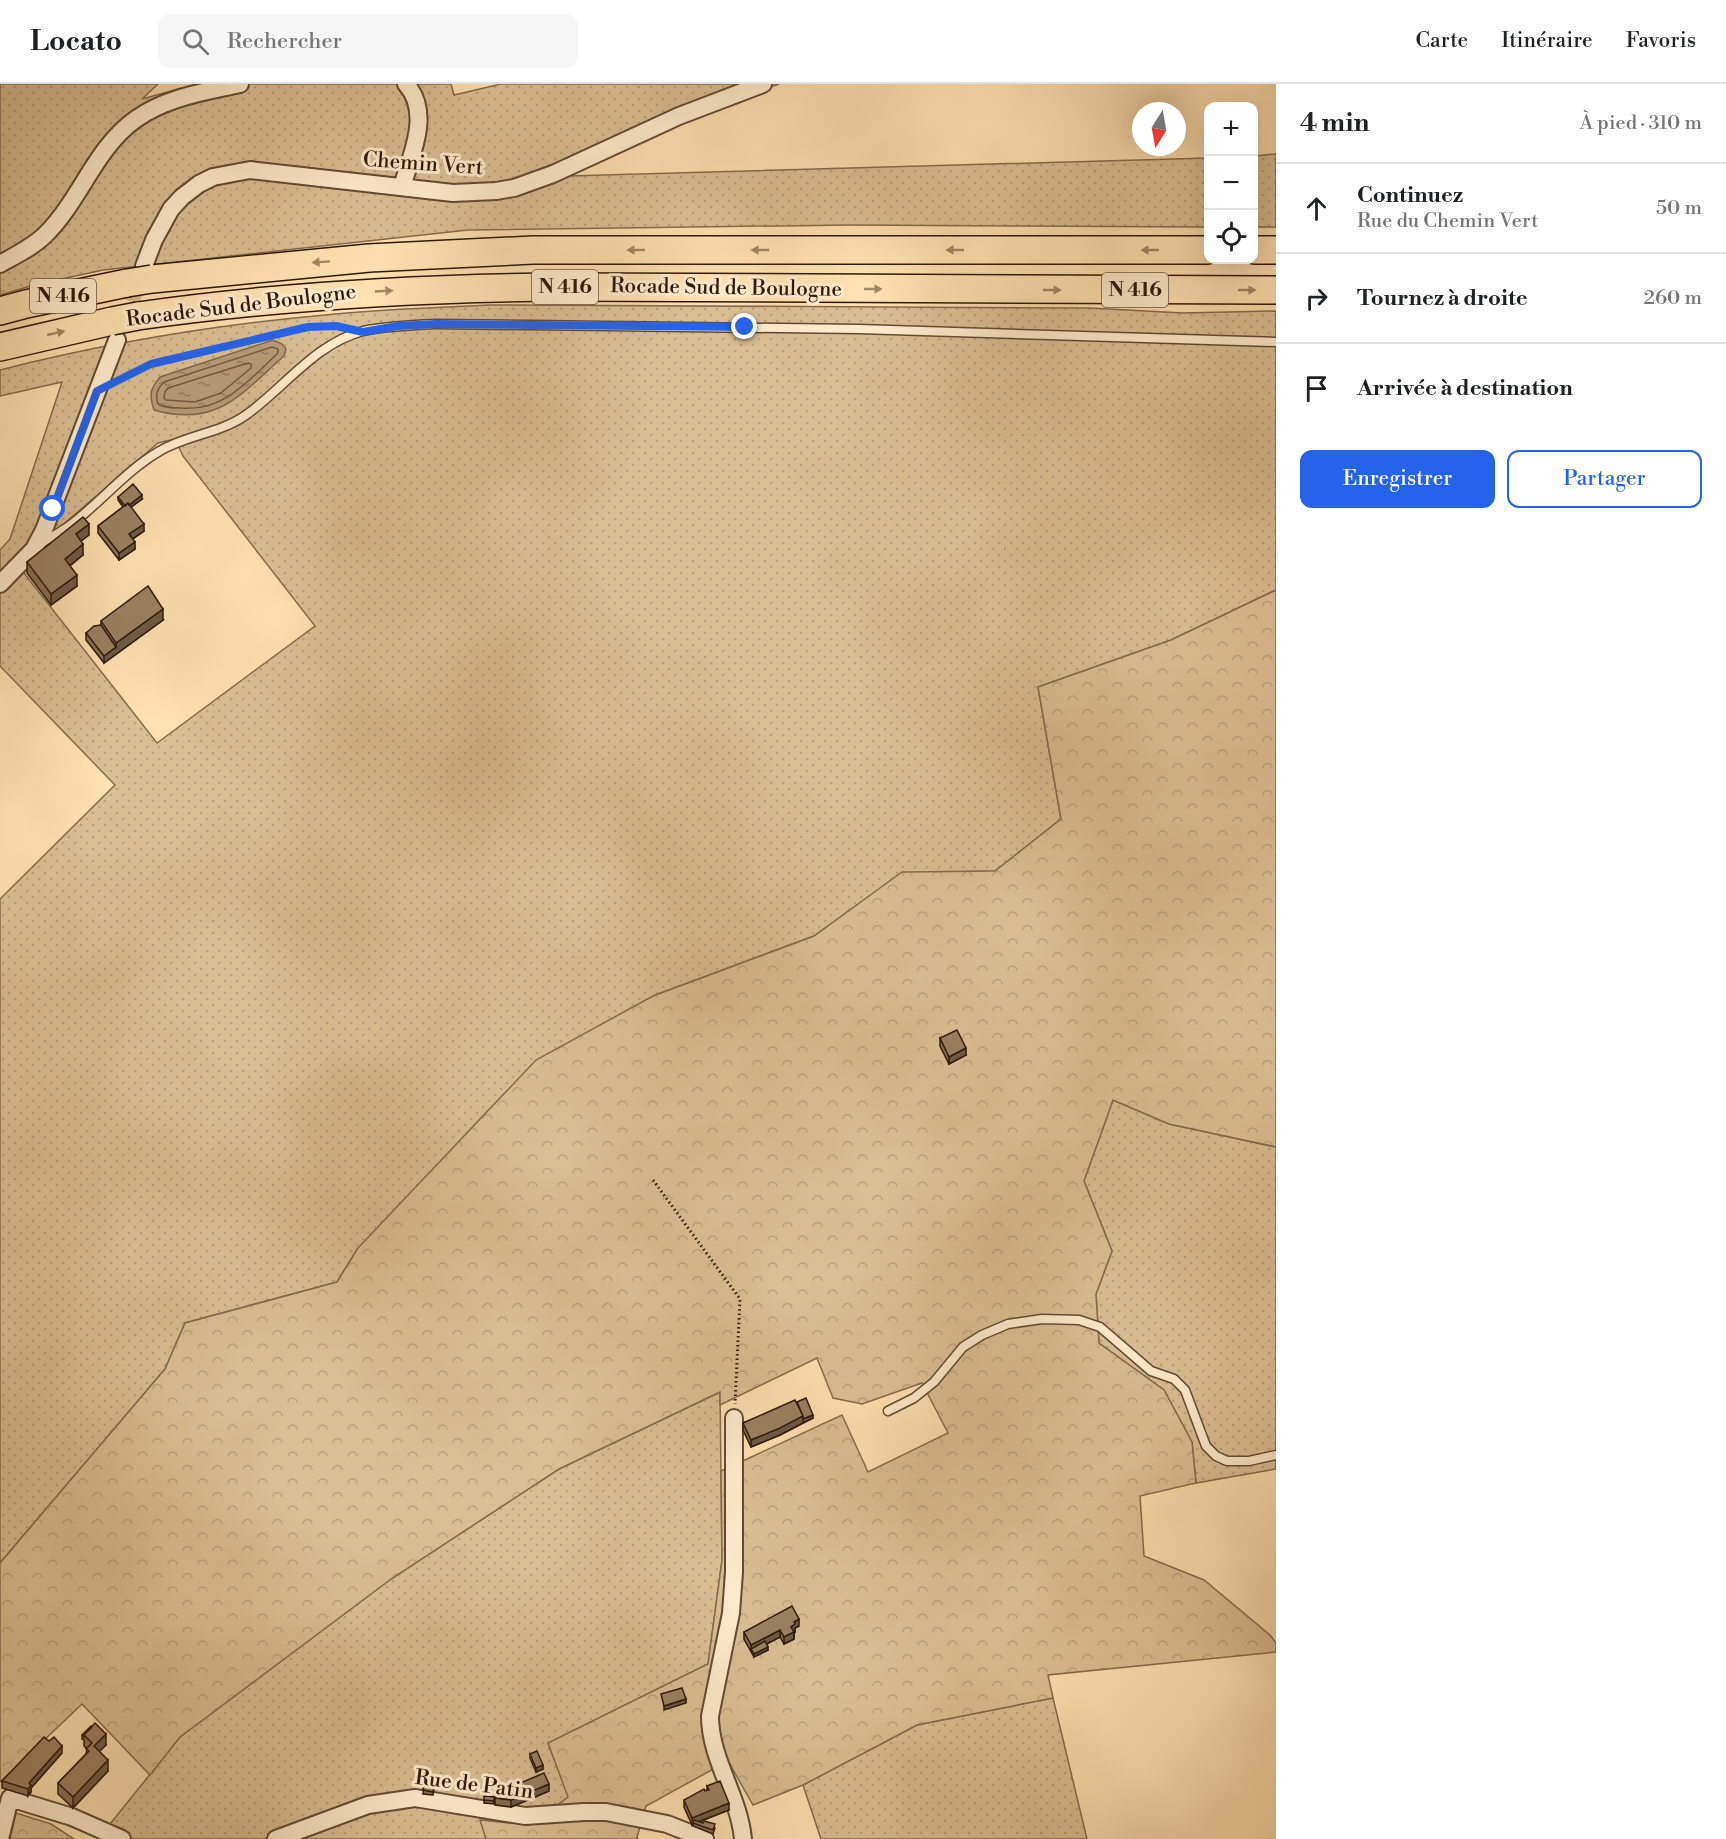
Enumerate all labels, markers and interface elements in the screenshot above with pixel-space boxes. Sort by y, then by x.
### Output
search box [158,14,578,68]
text: Locato [30,24,122,59]
icon: search [179,25,212,58]
text: Rechercher [227,28,342,55]
text: Carte [1416,28,1468,54]
text: Itinéraire [1501,28,1593,54]
text: Favoris [1626,28,1696,54]
north arrow [1132,102,1186,156]
map controls [1204,102,1258,264]
button: + [1204,102,1258,156]
text: 4 min [1300,107,1370,139]
text: À pied · 310 m [1580,111,1702,136]
street label: Chemin Vert [362,147,485,181]
button: − [1204,156,1258,210]
text: Continuez [1357,182,1463,209]
icon: ahead [1300,192,1333,225]
text: 50 m [1656,196,1702,221]
text: Rue du Chemin Vert [1357,209,1538,234]
button: locate [1204,210,1258,264]
one-way arrow [626,245,645,255]
one-way arrow [751,245,770,255]
one-way arrow [946,245,965,255]
one-way arrow [1141,245,1160,255]
one-way arrow [312,257,331,267]
road number: N 416 [532,270,598,304]
street label: Rocade Sud de Boulogne [610,273,842,303]
road number: N 416 [1102,273,1168,307]
road number: N 416 [30,279,96,313]
street label: Rocade Sud de Boulogne [124,279,358,333]
icon: right [1300,282,1333,315]
one-way arrow [863,285,882,294]
one-way arrow [1042,285,1061,295]
one-way arrow [1237,285,1256,295]
text: Tournez à droite [1357,285,1528,312]
one-way arrow [374,286,393,295]
text: 260 m [1644,286,1702,311]
route end [731,313,757,339]
one-way arrow [47,328,65,338]
icon: arrive [1300,372,1333,405]
text: Arrivée à destination [1357,375,1573,402]
button: Enregistrer [1300,450,1495,508]
button: Partager [1507,450,1702,508]
route start [39,495,65,521]
street label: Rue de Patin [413,1765,535,1805]

